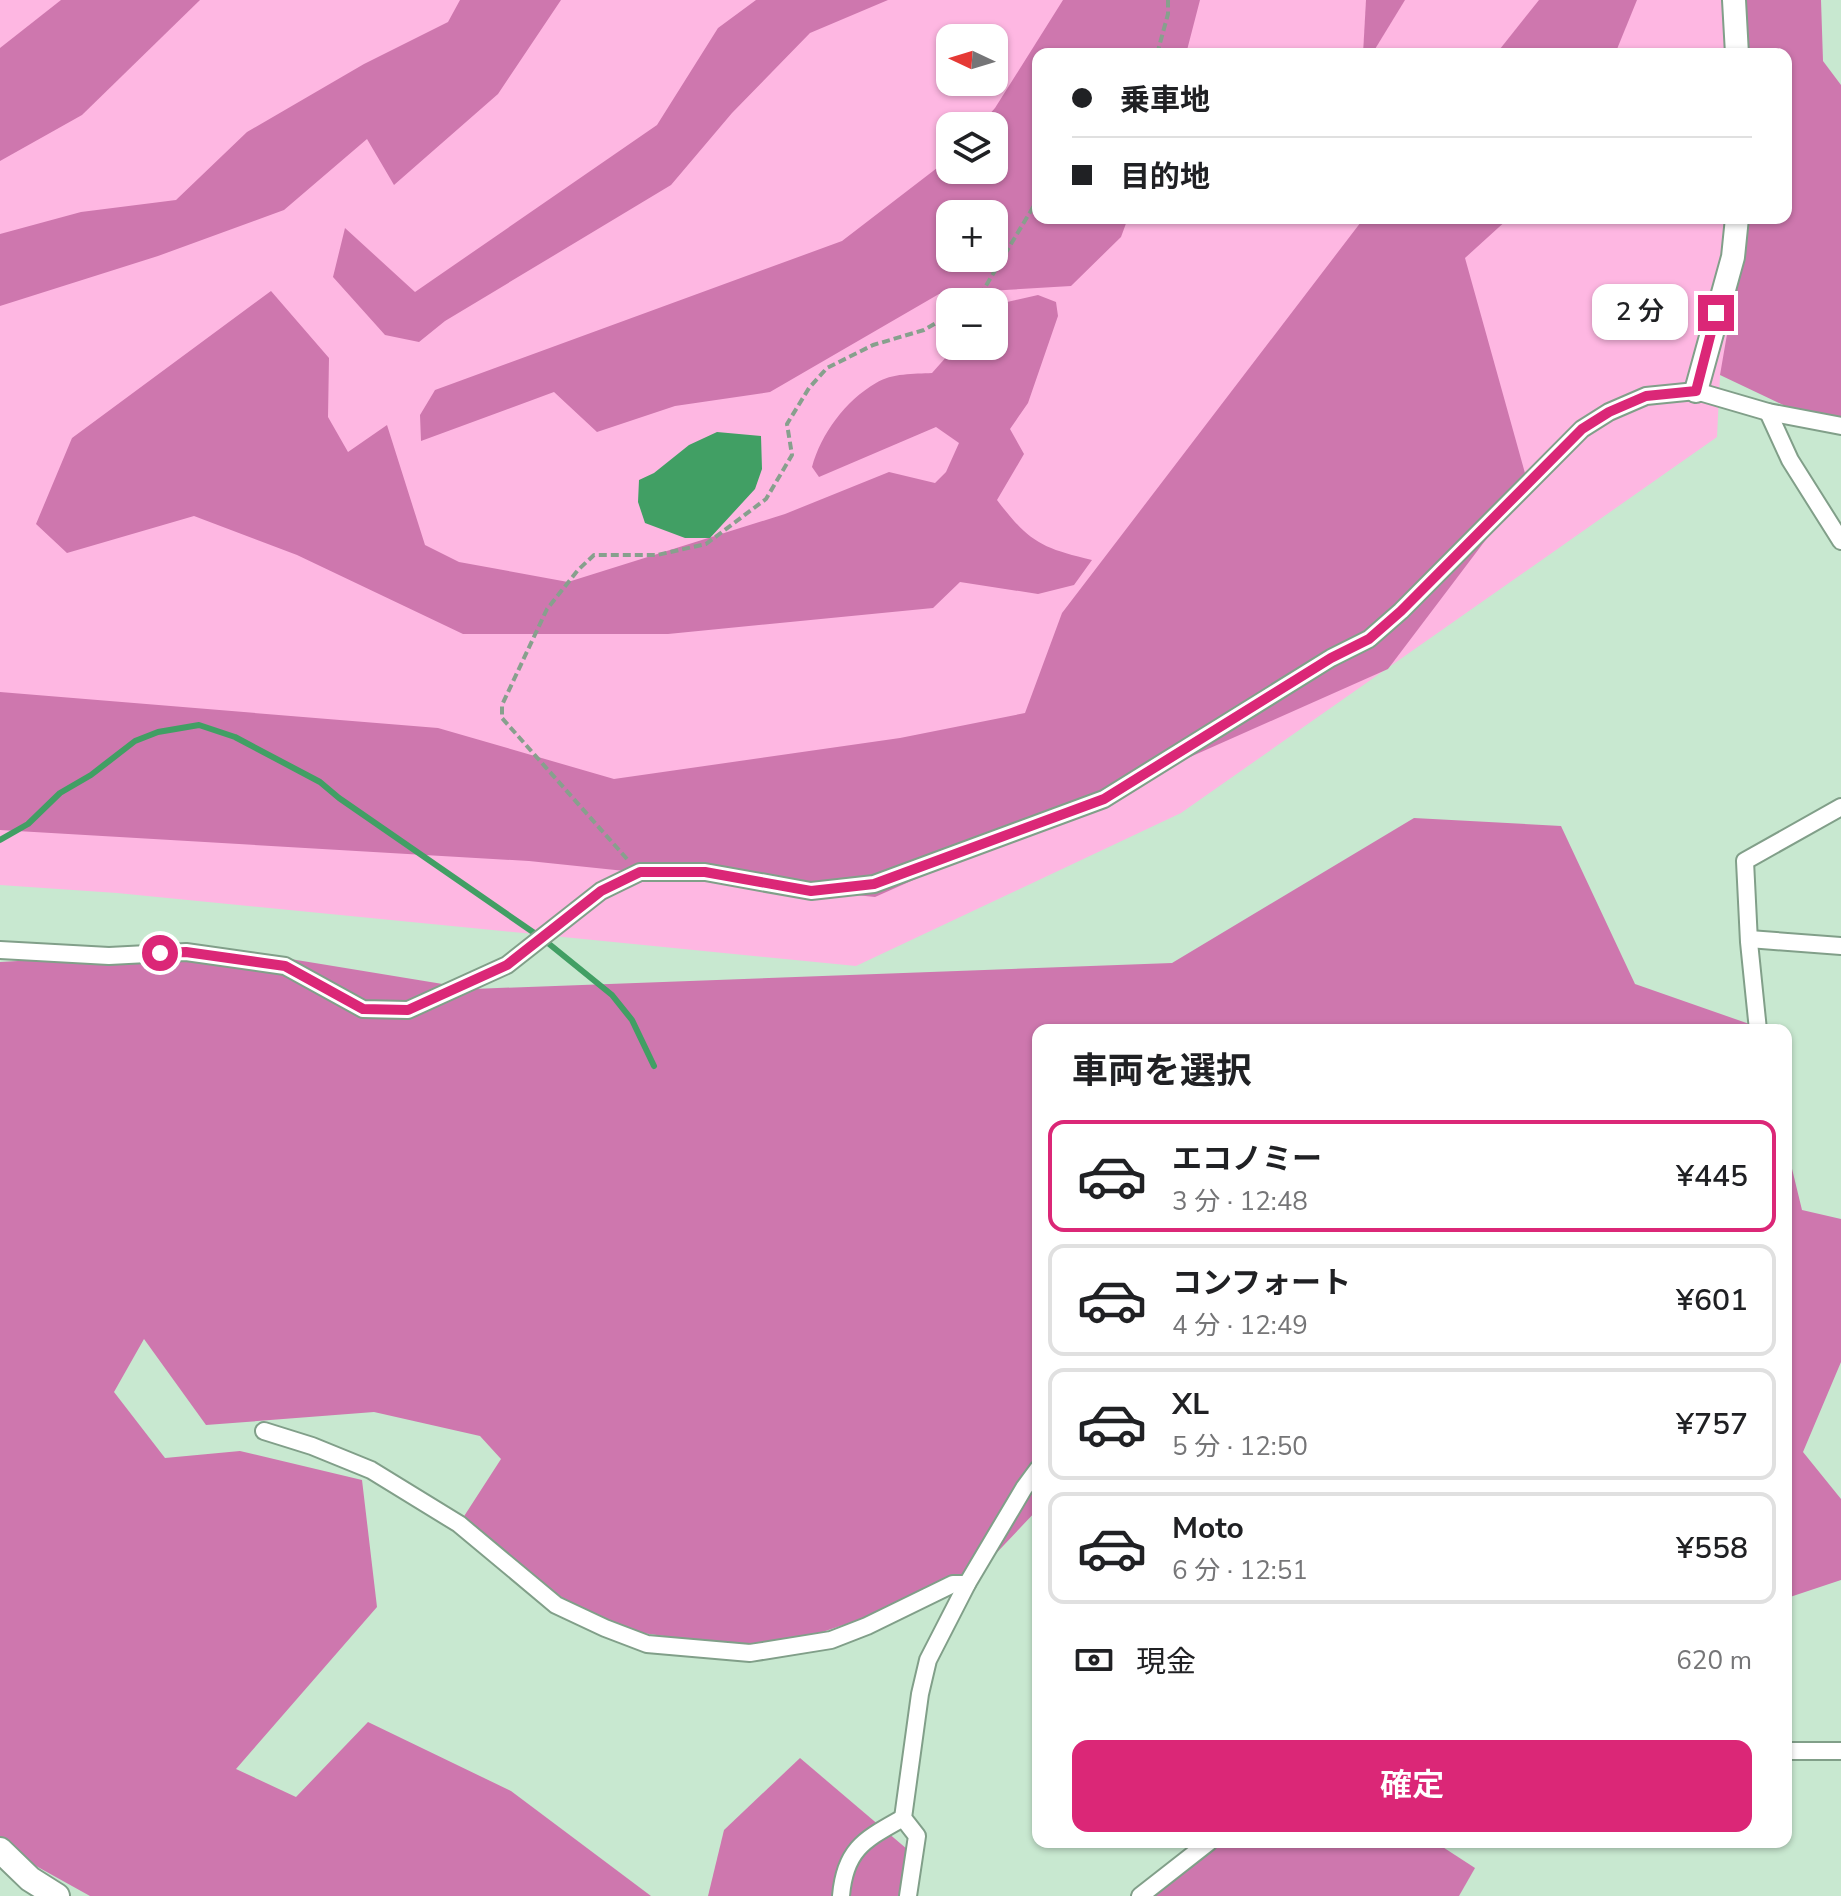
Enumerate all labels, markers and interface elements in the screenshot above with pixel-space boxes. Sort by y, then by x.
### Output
north arrow [936,24,1008,96]
map controls [936,24,1008,360]
text: 乗車地 [1120,80,1210,121]
button: layers [936,112,1008,184]
text: 目的地 [1120,157,1210,198]
button: + [936,200,1008,272]
callout: 2 分 [1592,285,1688,341]
button: − [936,288,1008,360]
text: 2 分 [1616,294,1664,329]
route end [1698,295,1734,331]
route start [142,935,178,971]
text: 車両を選択 [1072,1047,1252,1096]
text: エコノミー [1172,1139,1322,1180]
icon: car [1076,1140,1148,1212]
text: ¥445 [1676,1156,1748,1197]
text: 3 分 · 12:48 [1172,1184,1308,1219]
text: コンフォート [1172,1263,1351,1304]
icon: car [1076,1264,1148,1336]
text: ¥601 [1676,1280,1748,1321]
text: 4 分 · 12:49 [1172,1308,1308,1343]
text: XL [1172,1384,1209,1425]
icon: car [1076,1388,1148,1460]
text: ¥757 [1676,1404,1748,1445]
text: 5 分 · 12:50 [1172,1429,1308,1464]
text: Moto [1172,1508,1244,1549]
icon: car [1076,1512,1148,1584]
text: ¥558 [1676,1528,1748,1569]
text: 6 分 · 12:51 [1172,1553,1308,1588]
icon: cash [1072,1638,1116,1682]
text: 現金 [1136,1642,1196,1683]
text: 620 m [1676,1643,1752,1678]
button: 確定 [1072,1740,1752,1832]

